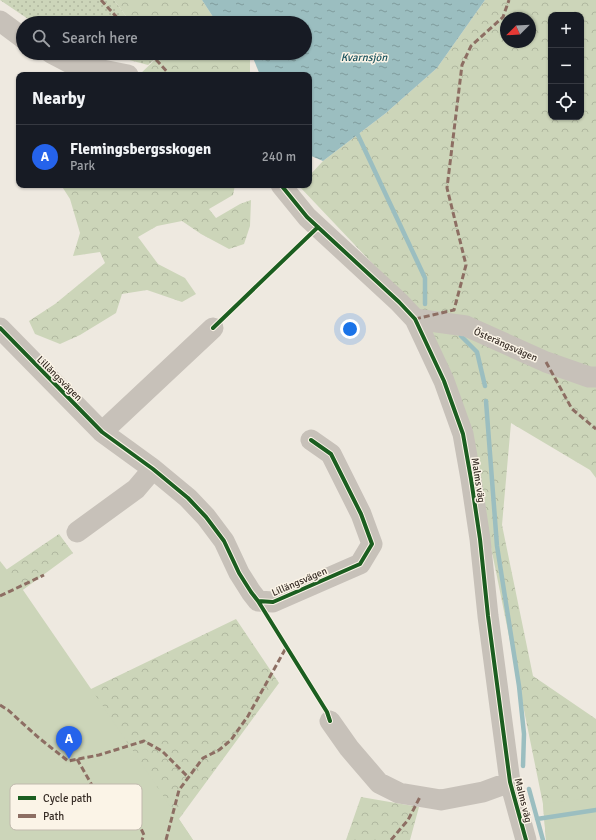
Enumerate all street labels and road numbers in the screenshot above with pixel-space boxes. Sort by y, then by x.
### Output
street label: Österängsvägen [472,326,539,364]
street label: Lillängsvägen [34,354,84,404]
street label: Malms väg [469,457,487,504]
street label: Lillängsvägen [270,565,329,599]
street label: Malms väg [512,777,534,824]

